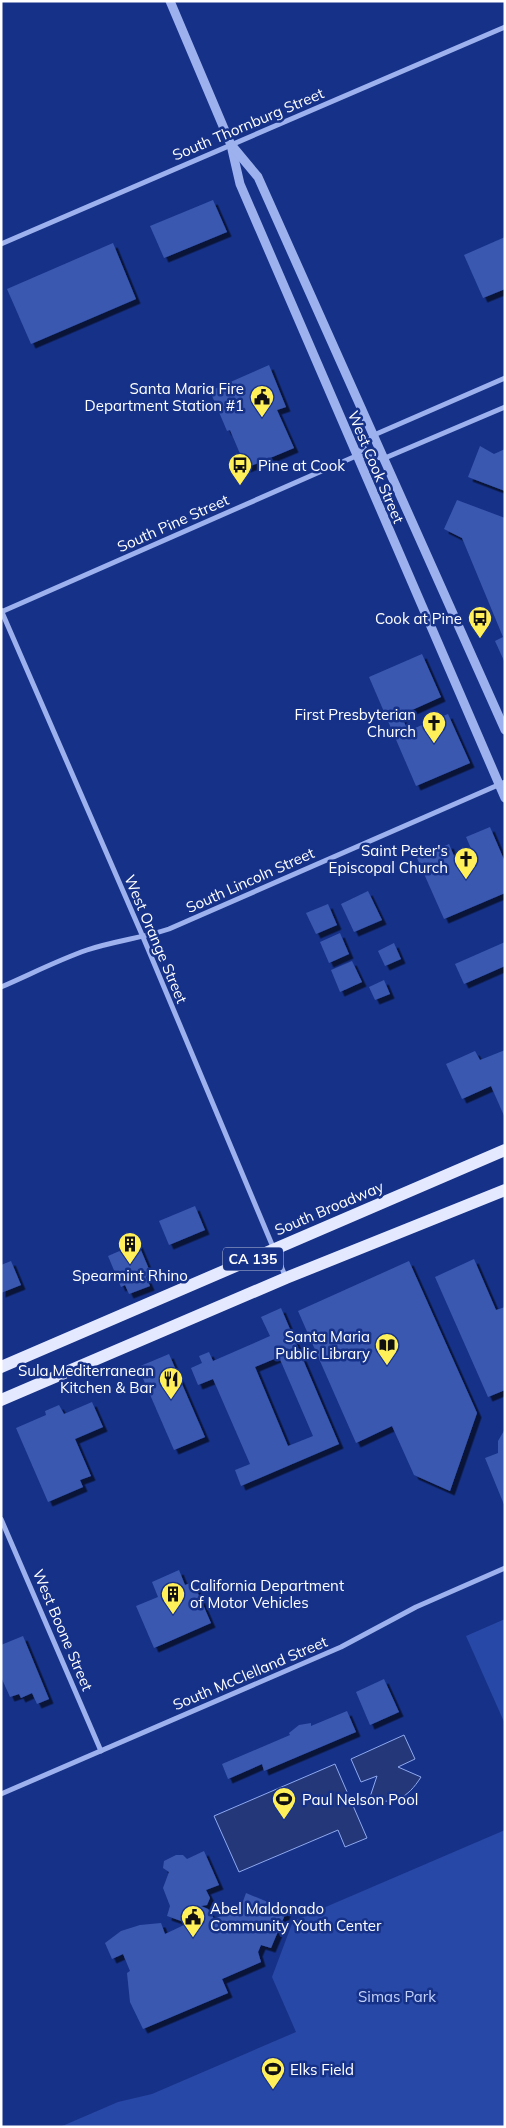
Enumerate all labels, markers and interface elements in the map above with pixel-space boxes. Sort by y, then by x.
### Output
street label: South Thornburg Street [169,83,327,165]
place label: Santa Maria Fire Department Station #1 [85,379,244,415]
public building icon: Santa Maria Fire Department Station #1 [249,384,275,418]
street label: West Cook Street [344,408,408,526]
bus stop icon: Pine at Cook [227,452,253,486]
place label: Pine at Cook [258,456,345,475]
street label: South Pine Street [114,490,232,556]
bus stop icon: Cook at Pine [467,605,493,639]
place label: Cook at Pine [375,609,462,628]
place label: First Presbyterian Church [294,705,416,741]
church icon: First Presbyterian Church [421,710,447,744]
place label: Saint Peter's Episcopal Church [329,841,448,877]
street label: South Lincoln Street [183,843,317,917]
church icon: Saint Peter's Episcopal Church [453,846,479,880]
street label: West Orange Street [120,872,192,1006]
street label: South Broadway [272,1177,386,1239]
building icon: Spearmint Rhino [117,1231,143,1265]
road number: CA 135 [223,1248,283,1270]
place label: Spearmint Rhino [72,1266,188,1285]
place label: Santa Maria Public Library [275,1327,370,1363]
library icon: Santa Maria Public Library [374,1332,400,1366]
place label: Sula Mediterranean Kitchen & Bar [18,1361,155,1397]
restaurant icon: Sula Mediterranean Kitchen & Bar [158,1366,184,1400]
street label: West Boone Street [29,1566,97,1694]
place label: California Department of Motor Vehicles [190,1576,344,1612]
building icon: California Department of Motor Vehicles [160,1581,186,1615]
street label: South McClelland Street [170,1632,330,1714]
sports icon: Paul Nelson Pool [271,1786,297,1820]
place label: Paul Nelson Pool [302,1790,418,1809]
place label: Abel Maldonado Community Youth Center [210,1899,382,1935]
public building icon: Abel Maldonado Community Youth Center [180,1904,206,1938]
park label: Simas Park [358,1987,436,2006]
sports icon: Elks Field [260,2056,286,2090]
place label: Elks Field [290,2060,354,2079]

